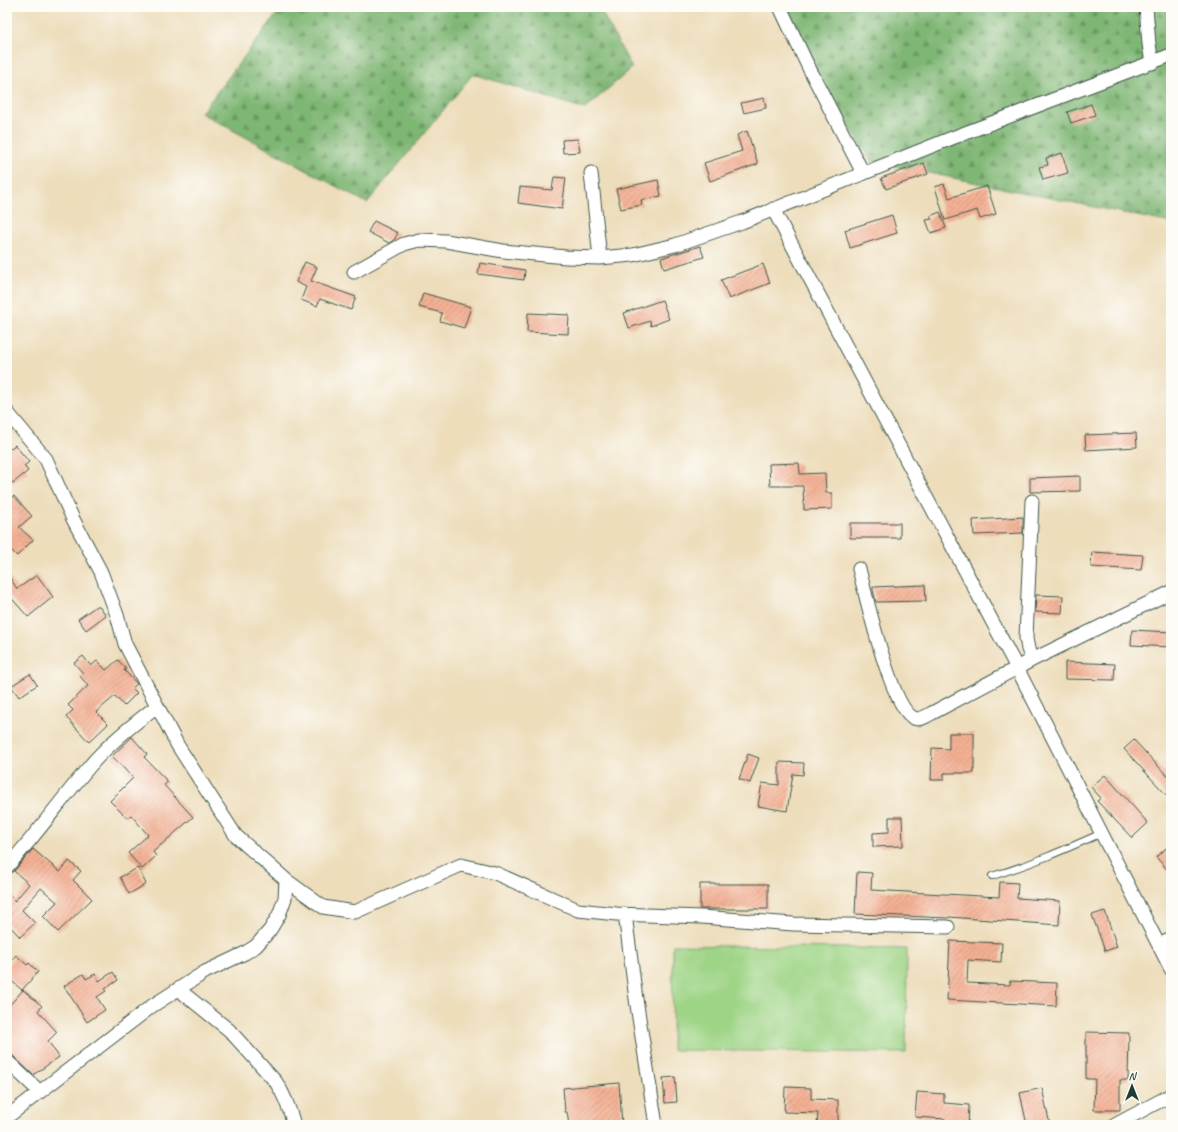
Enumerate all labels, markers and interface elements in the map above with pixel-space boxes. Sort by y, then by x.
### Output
north arrow [1112,1066,1152,1106]
text: N [1129,1069,1138,1083]

